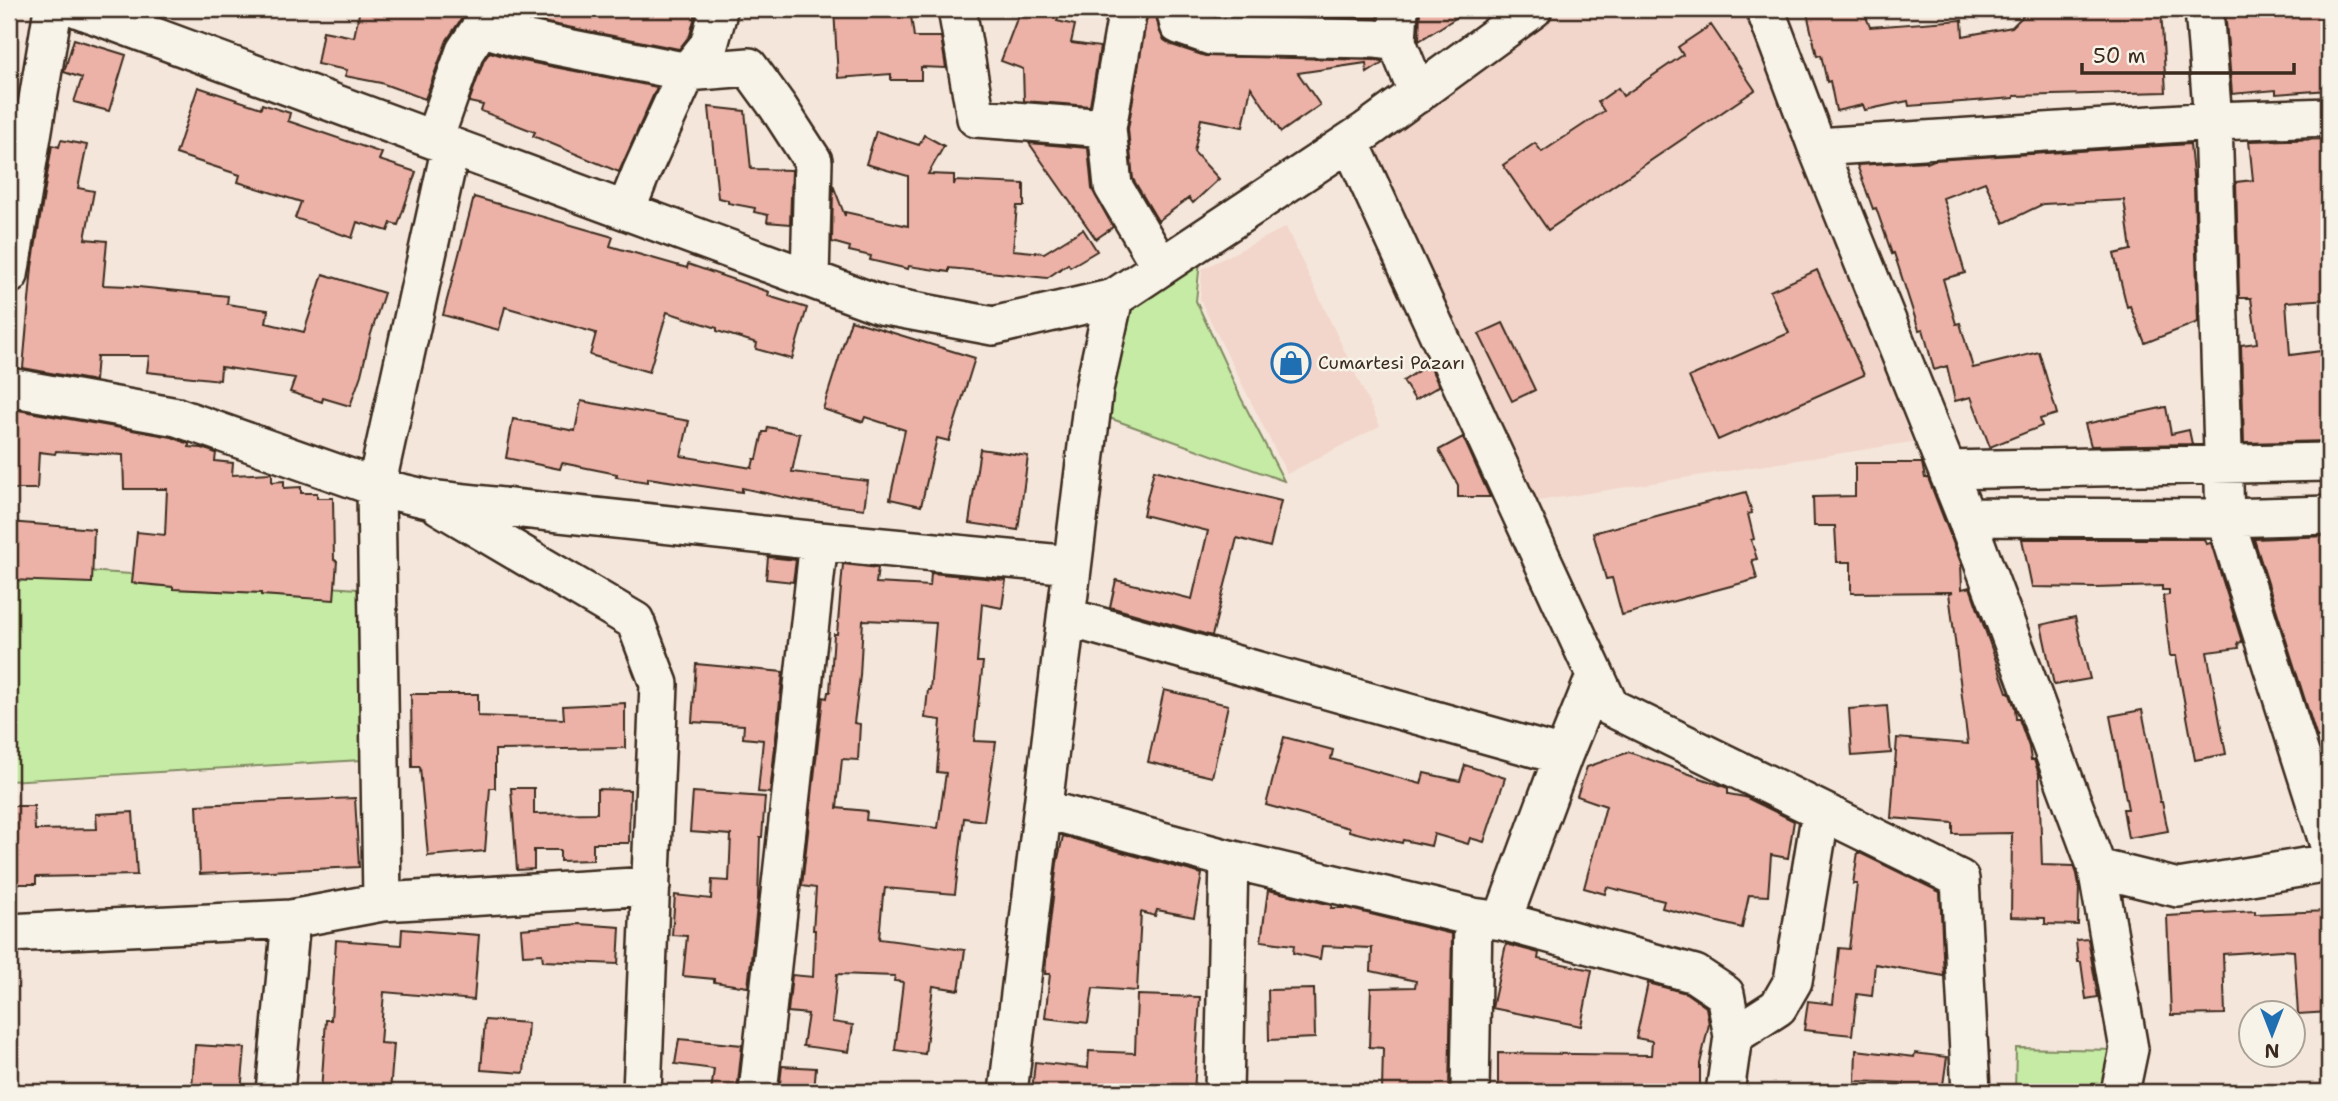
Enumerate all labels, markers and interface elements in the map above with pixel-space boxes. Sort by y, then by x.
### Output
scale bar [2082,32,2294,76]
text: 50 m [2093,42,2146,70]
shop icon: Cumartesi Pazarı [1270,342,1312,384]
place label: Cumartesi Pazarı [1318,351,1465,375]
north arrow [2236,1000,2306,1070]
text: N [2264,1038,2280,1063]

